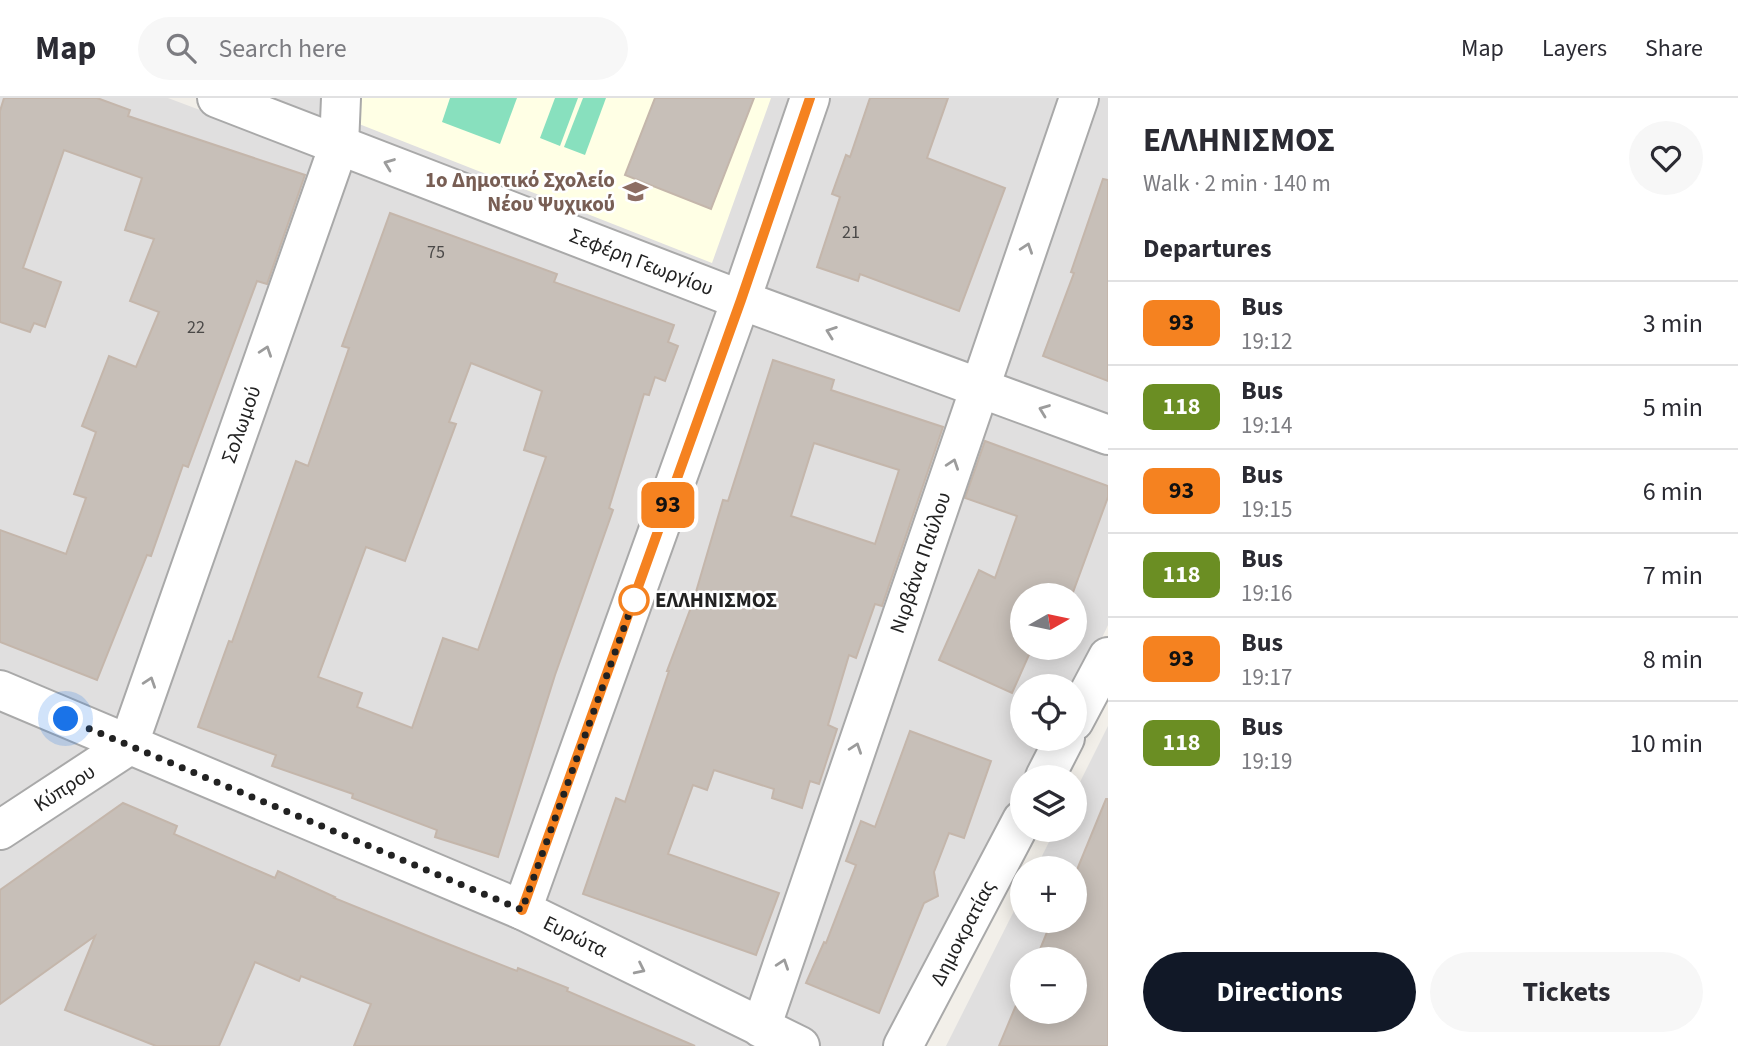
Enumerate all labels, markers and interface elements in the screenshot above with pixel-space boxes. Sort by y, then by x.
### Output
search box [138,17,628,80]
text: Map [35,25,96,72]
icon: search [162,29,200,67]
text: Search here [218,30,347,67]
text: Map [1461,31,1504,66]
text: Layers [1542,31,1607,66]
text: Share [1645,31,1703,66]
text: ΕΛΛΗΝΙΣΜΟΣ [1143,117,1335,164]
button: heart [1629,121,1703,195]
one-way arrow [383,159,395,173]
place label: 1ο Δημοτικό Σχολείο Νέου Ψυχικού [425,165,615,219]
text: Walk · 2 min · 140 m [1143,167,1331,200]
school or university icon: 1ο Δημοτικό Σχολείο Νέου Ψυχικού [621,178,649,206]
street label: Σεφέρη Γεωργίου [565,220,718,303]
house number: 21 [842,220,860,245]
text: Departures [1143,230,1271,267]
house number: 75 [427,240,445,265]
one-way arrow [1019,243,1033,255]
text: Bus [1241,288,1283,325]
text: 93 [1169,305,1194,340]
text: 3 min [1643,305,1703,342]
house number: 22 [187,315,205,340]
text: 19:12 [1241,325,1292,358]
one-way arrow [825,326,837,340]
one-way arrow [258,346,272,358]
text: Bus [1241,372,1283,409]
street label: Σολωμού [213,381,268,467]
text: 118 [1162,389,1201,424]
text: 5 min [1643,389,1703,426]
one-way arrow [1039,405,1051,419]
text: 19:14 [1241,409,1292,442]
text: Bus [1241,456,1283,493]
one-way arrow [945,458,959,470]
text: 93 [1169,473,1194,508]
text: 6 min [1643,473,1703,510]
line badge: 93 [636,482,700,528]
text: 93 [655,487,681,522]
street label: Νιρβάνα Παύλου [882,488,958,637]
text: 19:15 [1241,493,1292,526]
text: Bus [1241,540,1283,577]
text: 118 [1162,557,1201,592]
text: 7 min [1643,557,1703,594]
text: 19:16 [1241,577,1292,610]
north arrow [1010,583,1087,660]
map controls [1010,583,1087,1024]
marker: ΕΛΛΗΝΙΣΜΟΣ [619,585,649,615]
place label: ΕΛΛΗΝΙΣΜΟΣ [655,585,777,615]
text: Bus [1241,624,1283,661]
text: 93 [1169,641,1194,676]
text: 8 min [1643,641,1703,678]
text: 19:17 [1241,661,1292,694]
button: locate [1010,674,1087,751]
one-way arrow [142,676,156,688]
your location [48,701,83,736]
text: Bus [1241,708,1283,745]
text: 118 [1162,725,1201,760]
text: 10 min [1630,725,1703,762]
one-way arrow [848,743,862,755]
text: 19:19 [1241,745,1292,778]
street label: Κύπρου [28,756,101,819]
button: layers [1010,765,1087,842]
button: + [1010,856,1087,933]
street label: Δημοκρατίας [922,875,1003,991]
street label: Ευρώτα [538,908,613,965]
button: − [1010,947,1087,1024]
button: Directions [1143,952,1416,1032]
button: Tickets [1430,952,1703,1032]
one-way arrow [775,958,789,970]
one-way arrow [633,960,645,974]

